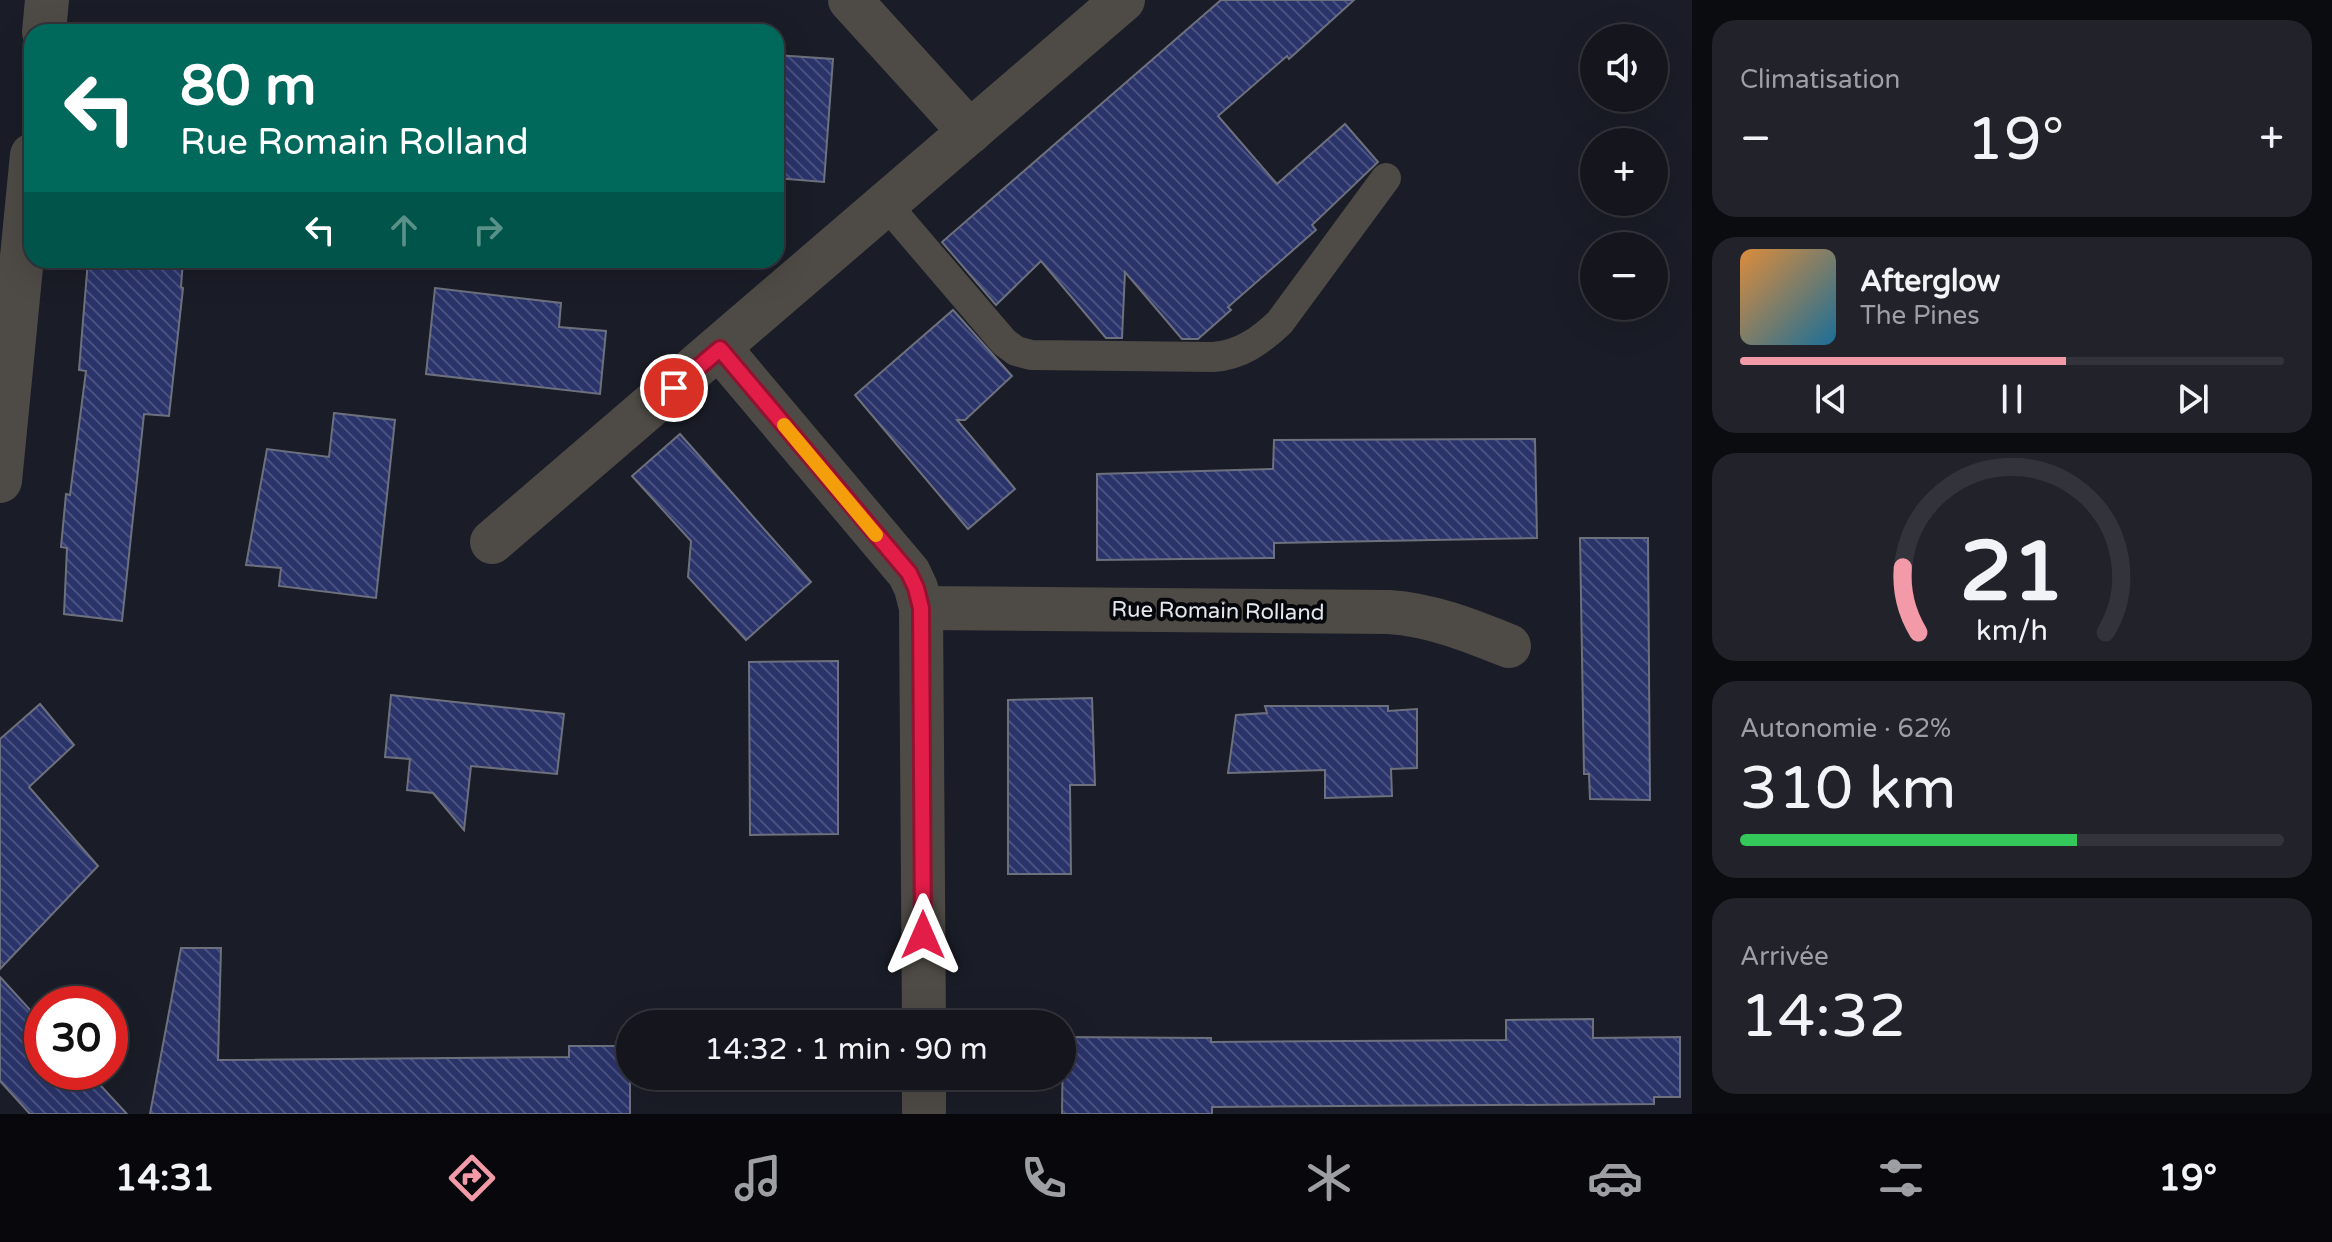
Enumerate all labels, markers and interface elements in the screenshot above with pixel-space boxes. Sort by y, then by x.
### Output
map controls [1580,24,1668,320]
button: sound [1580,24,1668,112]
text: 80 m [180,53,316,120]
icon: left [48,56,152,160]
text: Climatisation [1740,64,1900,95]
text: 19° [1966,104,2064,176]
text: − [1740,113,1771,166]
text: + [2259,113,2284,166]
text: Rue Romain Rolland [180,121,529,164]
button: + [1580,128,1668,216]
icon: left [298,208,342,252]
icon: ahead [382,208,426,252]
icon: right [466,208,510,252]
button: − [1580,232,1668,320]
text: Afterglow [1860,263,2000,300]
text: The Pines [1860,300,1980,331]
pin [640,354,708,422]
icon: arrive [652,366,696,410]
icon: previous [1809,377,1853,421]
icon: pause [1990,377,2034,421]
icon: next [2171,377,2215,421]
text: 21 [1960,523,2064,623]
street label: Rue Romain Rolland [1111,596,1325,626]
text: km/h [1976,614,2048,648]
text: Autonomie · 62% [1740,713,1951,744]
text: 310 km [1740,753,1956,825]
position arrow [881,893,965,977]
text: Arrivée [1740,941,1829,972]
text: 14:32 [1740,981,1906,1053]
speed limit sign: 30 [24,986,128,1090]
text: 14:32 · 1 min · 90 m [705,1031,987,1068]
icon: directions [444,1150,500,1206]
icon: music [730,1150,786,1206]
icon: phone [1016,1150,1072,1206]
icon: climate [1301,1150,1357,1206]
icon: car [1587,1150,1643,1206]
icon: filters [1873,1150,1929,1206]
text: 14:31 [115,1157,215,1200]
text: 19° [2158,1157,2217,1200]

